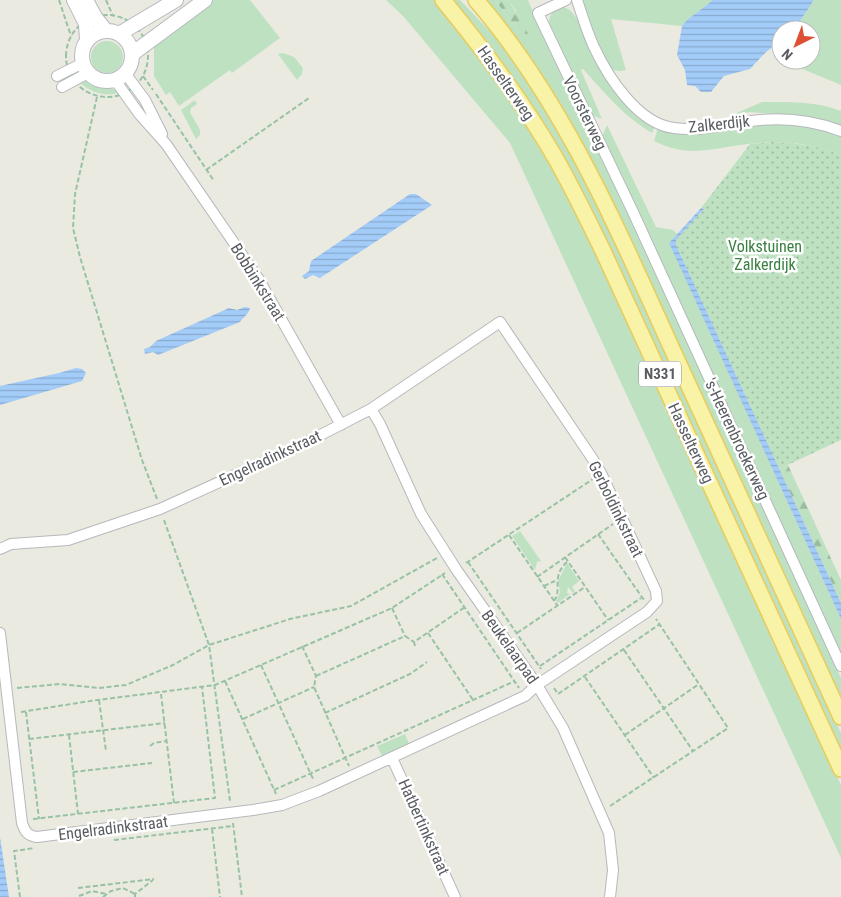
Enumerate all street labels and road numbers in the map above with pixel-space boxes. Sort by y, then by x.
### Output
street label: Hasselterweg [473,42,539,124]
street label: Voorsterweg [559,73,611,153]
street label: Zalkerdijk [687,111,751,137]
street label: Bobbinkstraat [227,240,289,325]
road number: N331 [639,362,681,386]
street label: 's-Heerenbroekerweg [701,375,773,503]
street label: Hasselterweg [664,400,718,486]
street label: Engelradinkstraat [216,426,324,490]
street label: Gerboldinkstraat [585,458,648,560]
street label: Beukelaarpad [478,606,542,688]
street label: Hatbertinkstraat [394,776,454,878]
street label: Engelradinkstraat [57,812,169,844]

